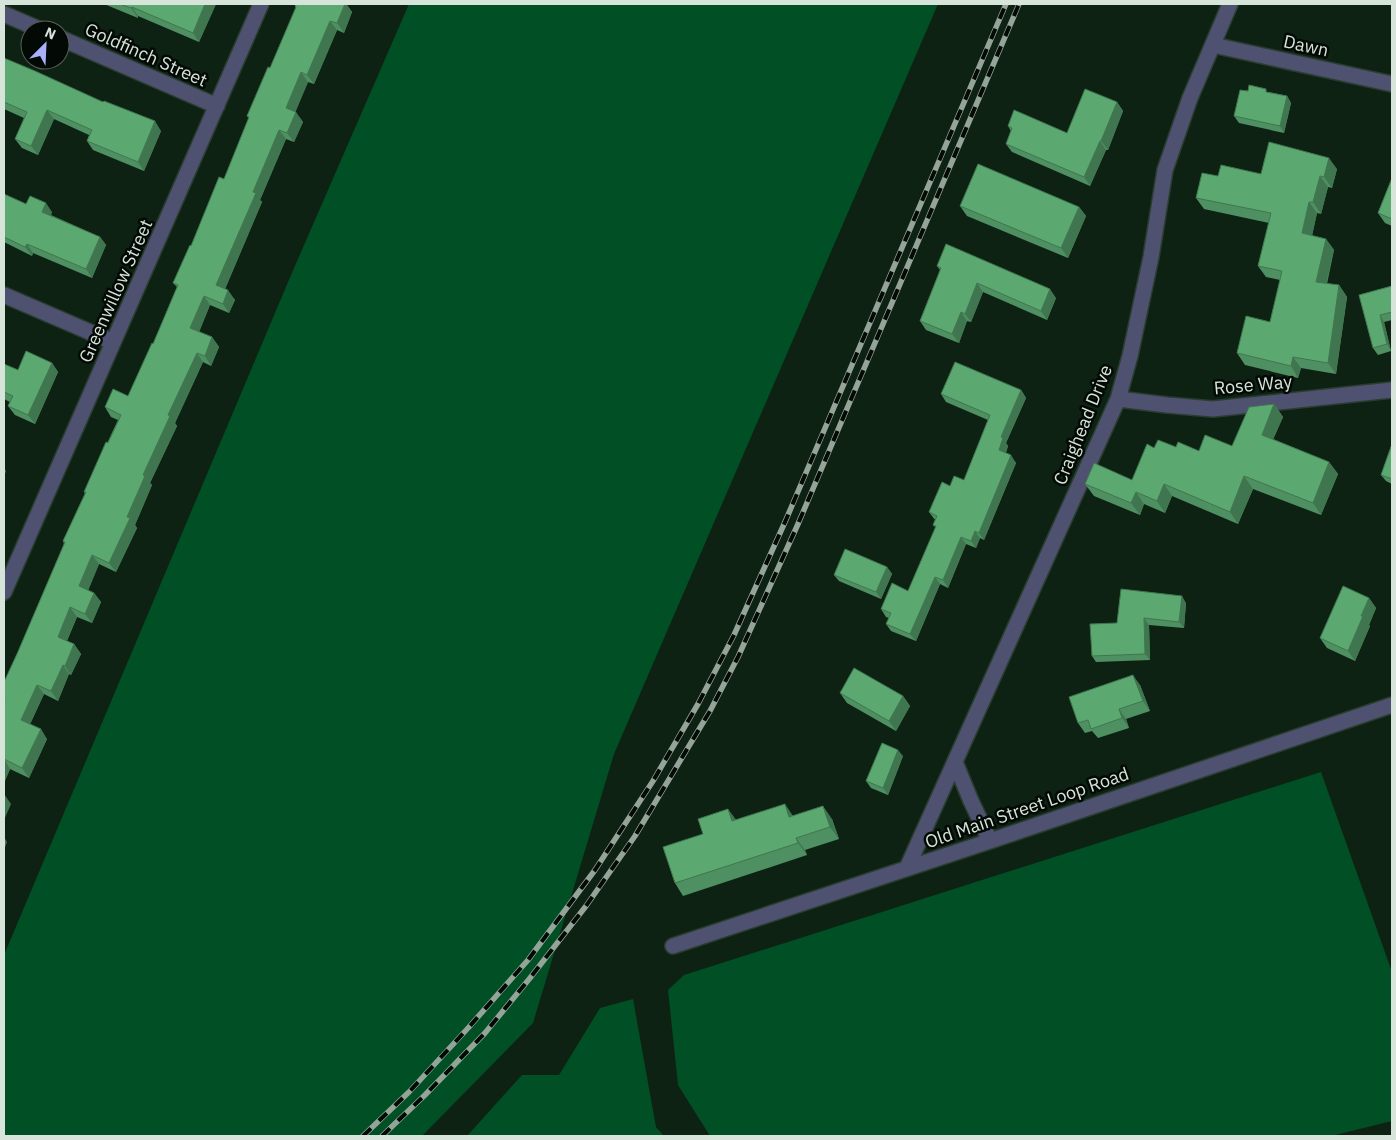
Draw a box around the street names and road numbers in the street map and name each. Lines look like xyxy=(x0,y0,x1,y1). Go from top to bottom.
street label: Goldfinch Street xyxy=(82,17,211,92)
street label: Dawn xyxy=(1281,30,1331,62)
street label: Greenwillow Street xyxy=(74,216,157,366)
street label: Craighead Drive xyxy=(1048,361,1117,488)
street label: Rose Way xyxy=(1213,370,1293,399)
street label: Old Main Street Loop Road xyxy=(922,762,1132,853)

